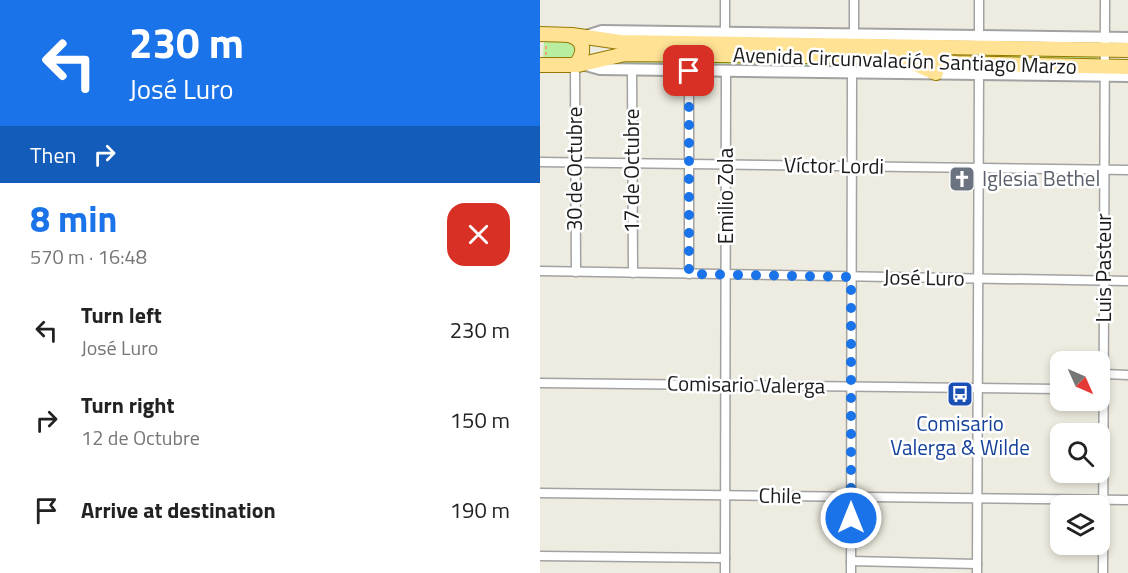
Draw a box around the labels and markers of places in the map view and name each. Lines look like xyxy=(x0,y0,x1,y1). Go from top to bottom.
pin xyxy=(663,45,714,96)
place label: Iglesia Bethel xyxy=(982,162,1100,194)
church icon: Iglesia Bethel xyxy=(947,164,977,194)
bus stop icon: Comisario Valerga & Wilde xyxy=(945,379,975,409)
place label: Comisario Valerga & Wilde xyxy=(890,407,1030,463)

